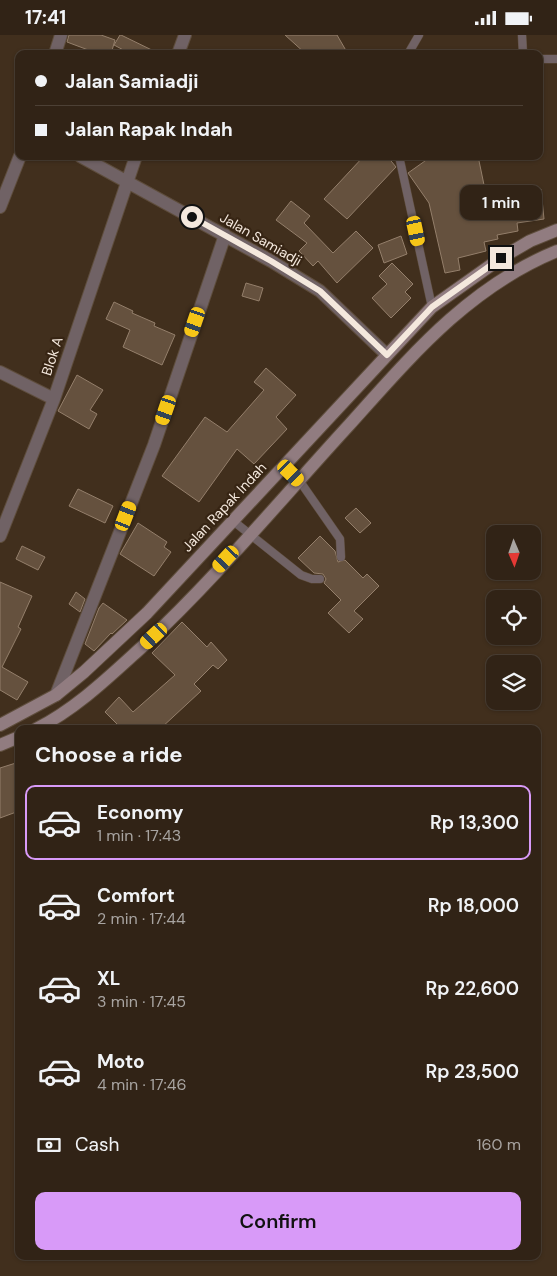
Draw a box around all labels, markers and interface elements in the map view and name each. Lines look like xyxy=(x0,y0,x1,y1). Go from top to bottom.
text: 17:41 xyxy=(25,5,66,30)
text: Jalan Samiadji xyxy=(65,69,199,94)
text: Jalan Rapak Indah xyxy=(65,117,233,142)
callout: 1 min xyxy=(460,185,542,221)
text: 1 min xyxy=(482,192,520,213)
route start xyxy=(181,206,203,228)
street label: Jalan Samiadji xyxy=(217,208,305,270)
car xyxy=(405,215,426,247)
route end xyxy=(490,247,512,269)
car xyxy=(183,305,206,339)
street label: Blok A xyxy=(37,334,67,378)
car xyxy=(154,393,177,427)
car xyxy=(275,457,306,489)
street label: Jalan Rapak Indah xyxy=(178,459,270,555)
car xyxy=(113,499,138,533)
north arrow xyxy=(486,525,541,580)
map controls xyxy=(486,525,541,710)
car xyxy=(210,543,241,575)
button: locate xyxy=(486,590,541,645)
car xyxy=(137,620,170,652)
button: layers xyxy=(486,655,541,710)
text: Choose a ride xyxy=(35,740,183,769)
icon: car xyxy=(37,800,82,845)
text: Economy xyxy=(97,800,184,825)
text: Rp 13,300 xyxy=(430,810,519,835)
text: 1 min · 17:43 xyxy=(97,825,181,846)
icon: car xyxy=(37,883,82,928)
text: Comfort xyxy=(97,883,175,908)
text: Rp 18,000 xyxy=(428,893,519,918)
text: 2 min · 17:44 xyxy=(97,908,186,929)
icon: car xyxy=(37,966,82,1011)
text: XL xyxy=(97,966,120,991)
text: Rp 22,600 xyxy=(426,976,519,1001)
text: 3 min · 17:45 xyxy=(97,991,186,1012)
icon: car xyxy=(37,1049,82,1094)
text: Moto xyxy=(97,1049,145,1074)
text: Rp 23,500 xyxy=(425,1059,519,1084)
text: 4 min · 17:46 xyxy=(97,1074,186,1095)
icon: cash xyxy=(35,1131,63,1159)
text: Cash xyxy=(75,1132,119,1157)
text: 160 m xyxy=(477,1134,521,1155)
button: Confirm xyxy=(35,1192,521,1250)

